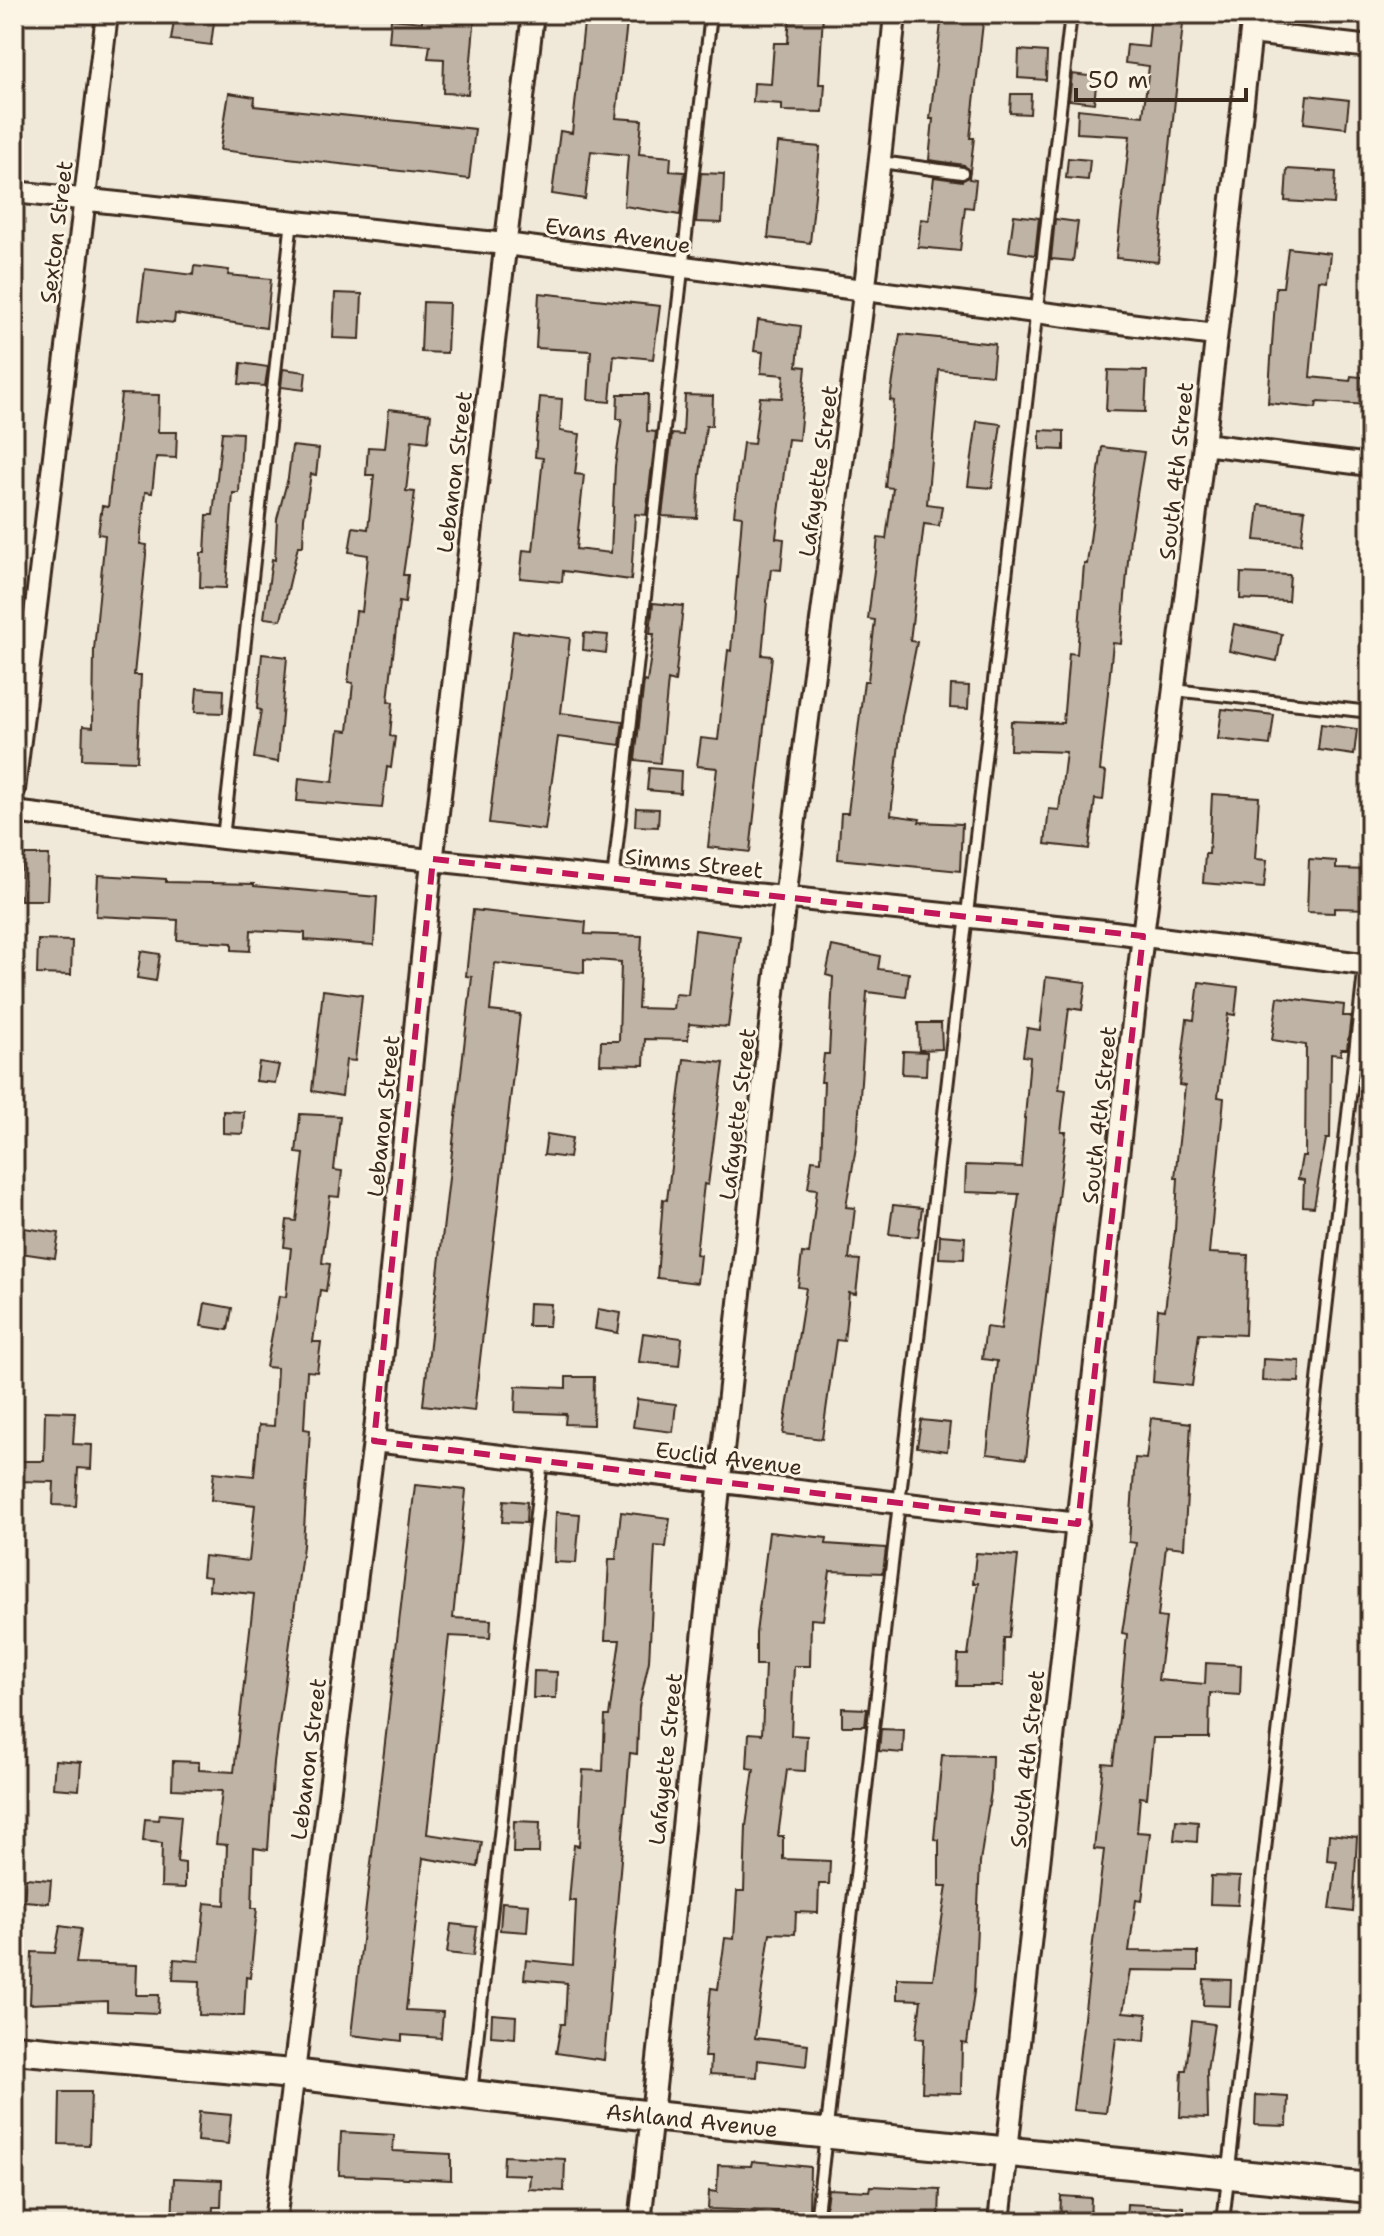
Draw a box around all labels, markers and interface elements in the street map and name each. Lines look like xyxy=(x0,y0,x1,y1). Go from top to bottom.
scale bar xyxy=(1076,52,1246,102)
text: 50 m xyxy=(1088,64,1148,96)
street label: Sexton Street xyxy=(33,159,80,305)
street label: Evans Avenue xyxy=(543,211,693,260)
street label: South 4th Street xyxy=(1153,381,1200,562)
street label: Lafayette Street xyxy=(792,383,845,559)
street label: Lebanon Street xyxy=(430,390,479,555)
street label: Simms Street xyxy=(623,842,765,885)
street label: South 4th Street xyxy=(1076,1025,1123,1206)
street label: Lafayette Street xyxy=(713,1026,762,1202)
street label: Lebanon Street xyxy=(361,1034,406,1198)
street label: Euclid Avenue xyxy=(654,1435,804,1482)
street label: South 4th Street xyxy=(1004,1669,1051,1850)
street label: Lafayette Street xyxy=(642,1672,689,1847)
street label: Lebanon Street xyxy=(284,1677,333,1842)
street label: Ashland Avenue xyxy=(605,2097,779,2144)

